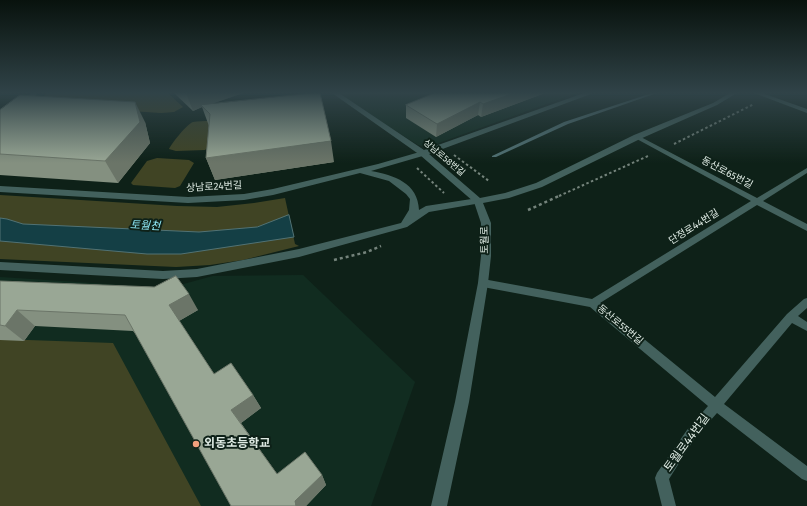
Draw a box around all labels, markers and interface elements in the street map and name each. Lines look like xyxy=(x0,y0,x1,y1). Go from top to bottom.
street label: 상남로58번길 xyxy=(421,138,467,178)
street label: 동산로65번길 xyxy=(699,154,755,192)
street label: 상남로24번길 xyxy=(186,180,242,194)
street label: 단정로44번길 xyxy=(667,207,721,247)
water label: 토월천 xyxy=(129,219,161,233)
street label: 토월로 xyxy=(479,226,491,254)
street label: 동산로55번길 xyxy=(595,302,645,348)
street label: 토월로44번길 xyxy=(661,411,713,475)
place label: 외동초등학교 xyxy=(204,437,270,451)
marker: 외동초등학교 xyxy=(191,439,201,449)

